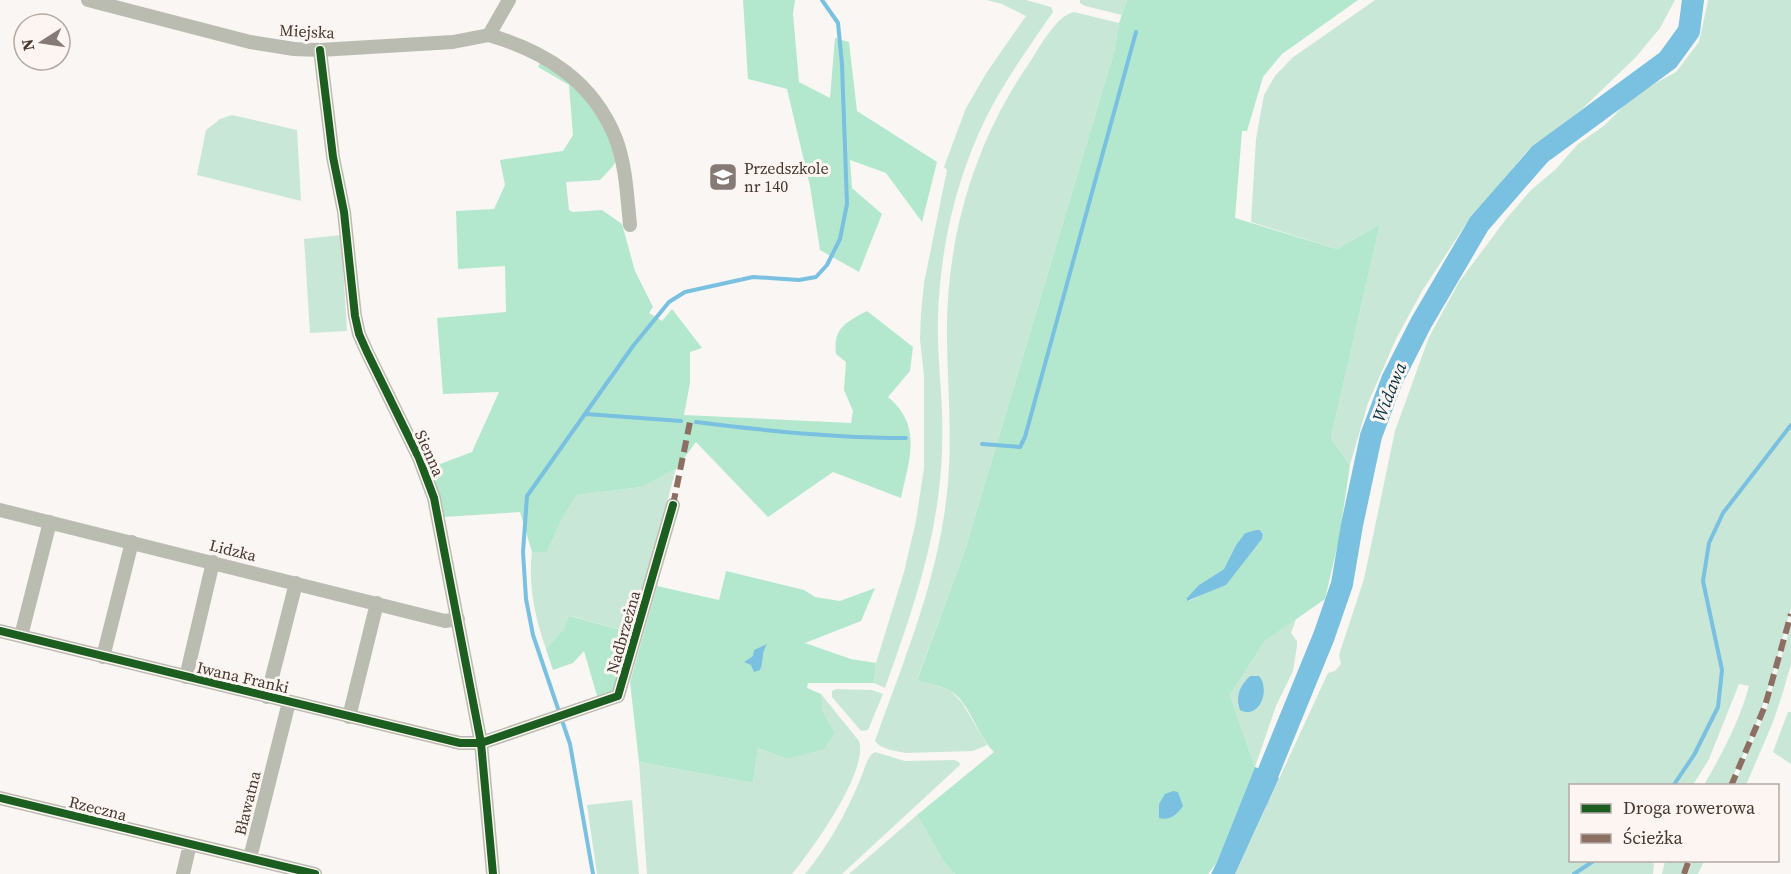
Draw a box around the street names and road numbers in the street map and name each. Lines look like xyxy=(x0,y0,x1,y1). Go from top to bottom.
street label: Miejska xyxy=(279,19,336,43)
street label: Sienna xyxy=(410,426,450,480)
street label: Lidzka xyxy=(207,534,260,567)
street label: Nadbrzeżna xyxy=(601,587,646,676)
street label: Iwana Franki xyxy=(195,656,291,698)
street label: Bławatna xyxy=(228,768,266,837)
street label: Rzeczna xyxy=(67,790,130,826)

